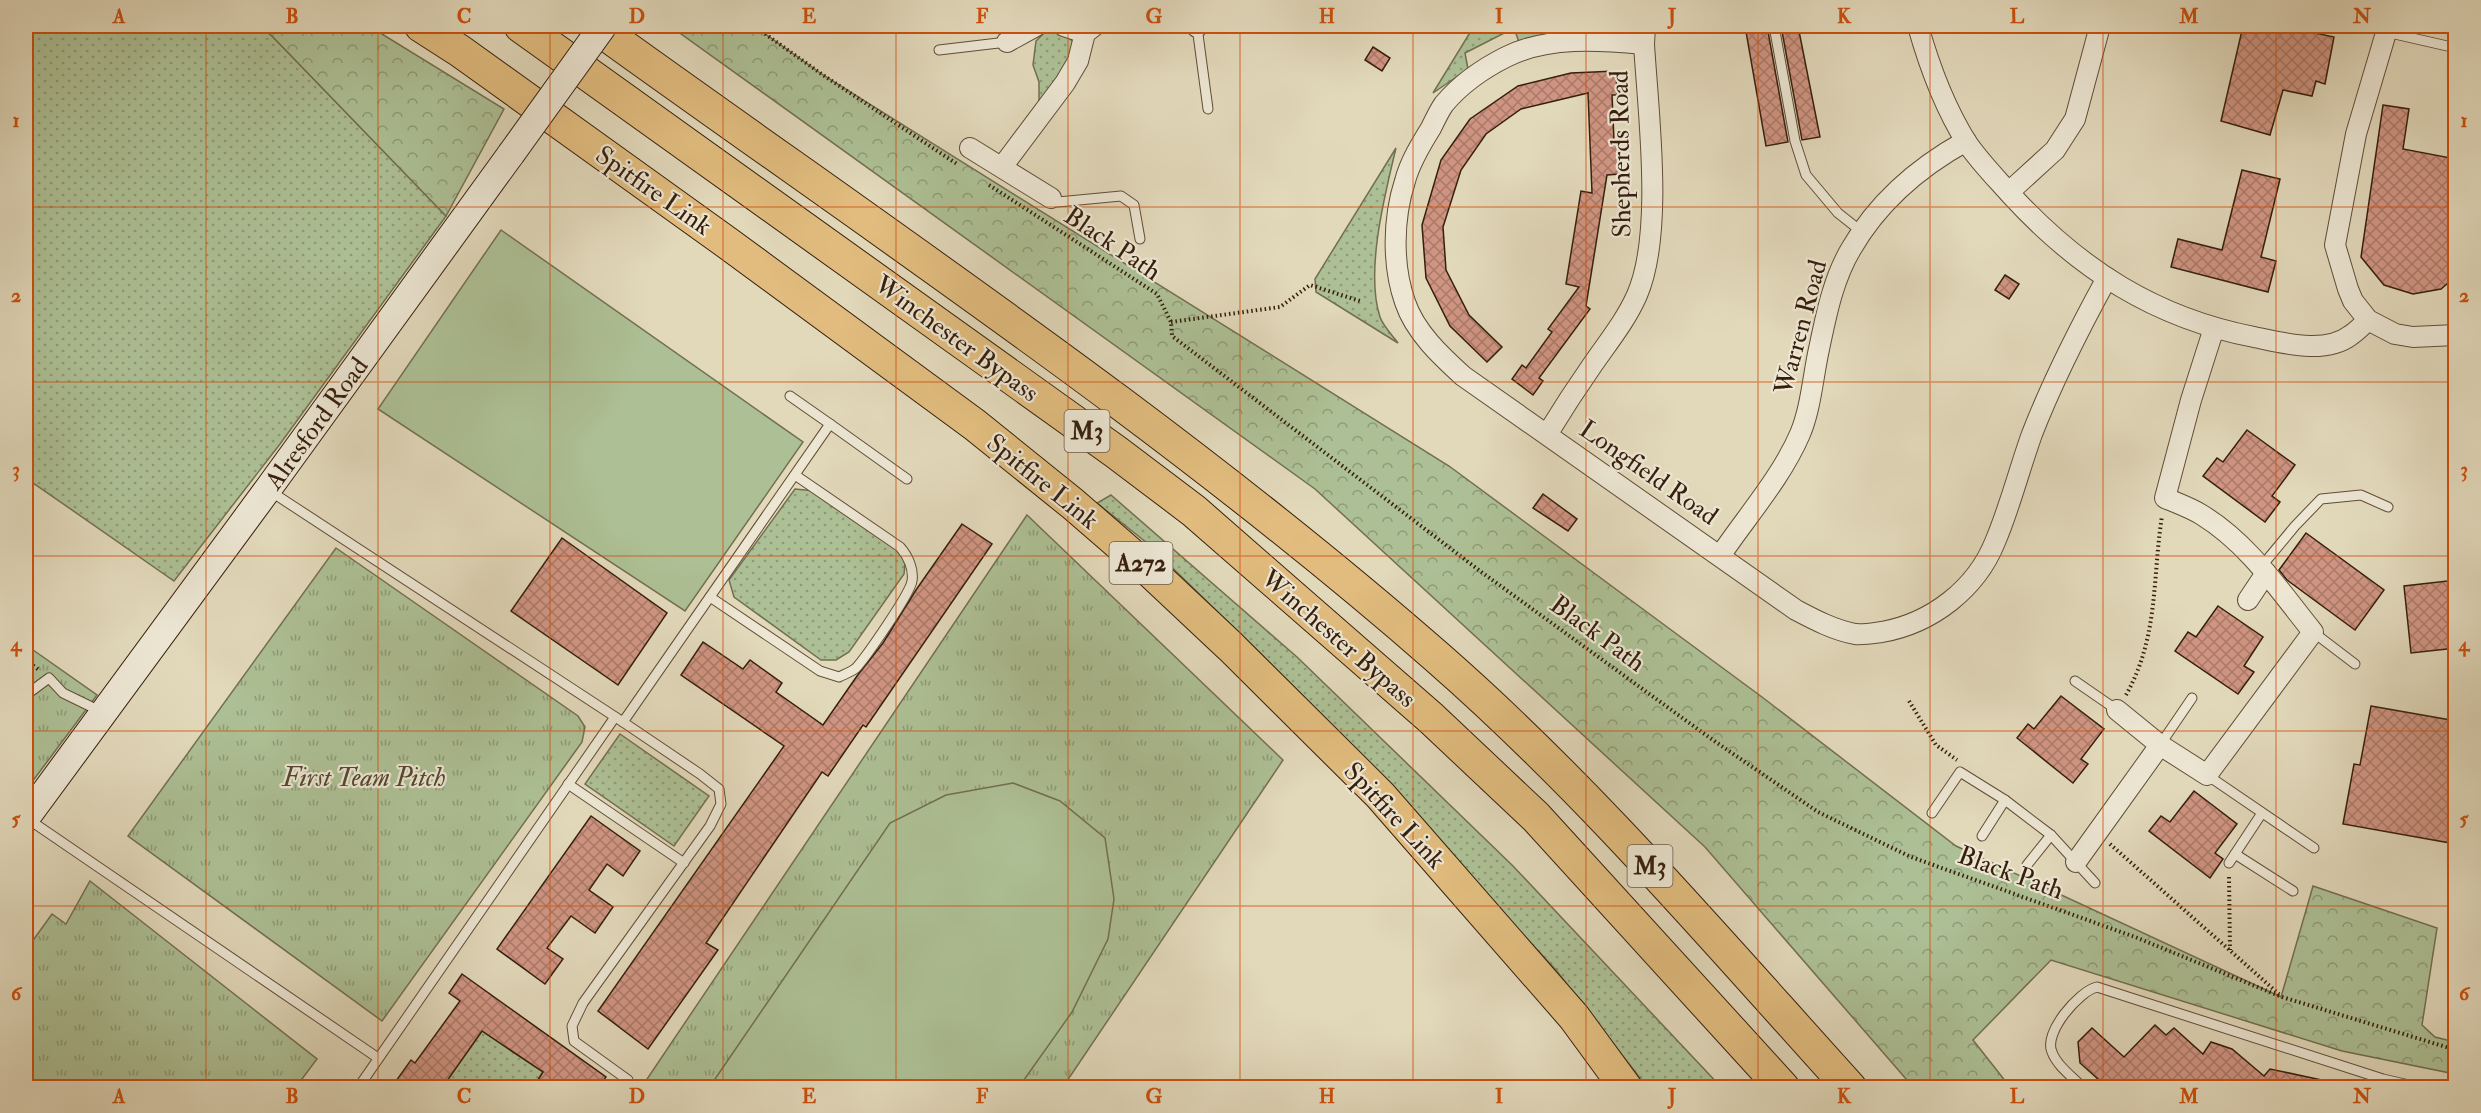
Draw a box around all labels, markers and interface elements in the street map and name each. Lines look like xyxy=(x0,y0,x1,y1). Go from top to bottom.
text: A xyxy=(112,4,126,29)
text: B xyxy=(285,4,299,29)
text: C xyxy=(457,4,471,29)
text: D xyxy=(629,4,645,29)
text: E xyxy=(802,4,817,29)
text: F xyxy=(976,4,989,29)
text: G xyxy=(1146,4,1163,29)
text: H xyxy=(1319,4,1335,29)
text: I xyxy=(1495,4,1503,29)
text: J xyxy=(1667,4,1676,29)
text: K xyxy=(1837,4,1852,29)
text: L xyxy=(2010,4,2025,29)
text: M xyxy=(2178,4,2199,29)
text: N xyxy=(2352,4,2372,29)
street label: Shepherds Road xyxy=(1604,70,1639,238)
text: 1 xyxy=(12,108,20,133)
text: 1 xyxy=(2460,108,2468,133)
street label: Spitfire Link xyxy=(589,139,718,244)
street label: Black Path xyxy=(1058,200,1167,288)
street label: Warren Road xyxy=(1767,256,1834,399)
street label: Winchester Bypass xyxy=(867,268,1045,410)
text: 2 xyxy=(11,283,21,308)
text: 2 xyxy=(2459,283,2469,308)
street label: Alresford Road xyxy=(258,351,376,497)
road number: M3 xyxy=(1064,410,1110,452)
street label: Longfield Road xyxy=(1573,413,1724,533)
street label: Spitfire Link xyxy=(979,427,1105,538)
text: 3 xyxy=(12,457,20,482)
text: 3 xyxy=(2460,457,2468,482)
road number: A272 xyxy=(1110,542,1172,584)
street label: Winchester Bypass xyxy=(1253,562,1423,716)
street label: Black Path xyxy=(1543,589,1652,679)
text: 4 xyxy=(10,632,23,657)
text: 4 xyxy=(2458,632,2471,657)
street label: Spitfire Link xyxy=(1336,756,1452,877)
park label: First Team Pitch xyxy=(280,762,446,794)
text: 5 xyxy=(12,806,22,831)
text: 5 xyxy=(2460,806,2470,831)
street label: Black Path xyxy=(1953,839,2068,907)
road number: M3 xyxy=(1628,845,1672,887)
text: 6 xyxy=(11,981,23,1006)
text: 6 xyxy=(2459,981,2471,1006)
text: A xyxy=(112,1084,126,1109)
text: B xyxy=(285,1084,299,1109)
text: C xyxy=(457,1084,471,1109)
text: D xyxy=(629,1084,645,1109)
text: E xyxy=(802,1084,817,1109)
text: F xyxy=(976,1084,989,1109)
text: G xyxy=(1146,1084,1163,1109)
text: H xyxy=(1319,1084,1335,1109)
text: I xyxy=(1495,1084,1503,1109)
text: J xyxy=(1667,1084,1676,1109)
text: K xyxy=(1837,1084,1852,1109)
text: L xyxy=(2010,1084,2025,1109)
text: M xyxy=(2178,1084,2199,1109)
text: N xyxy=(2352,1084,2372,1109)

